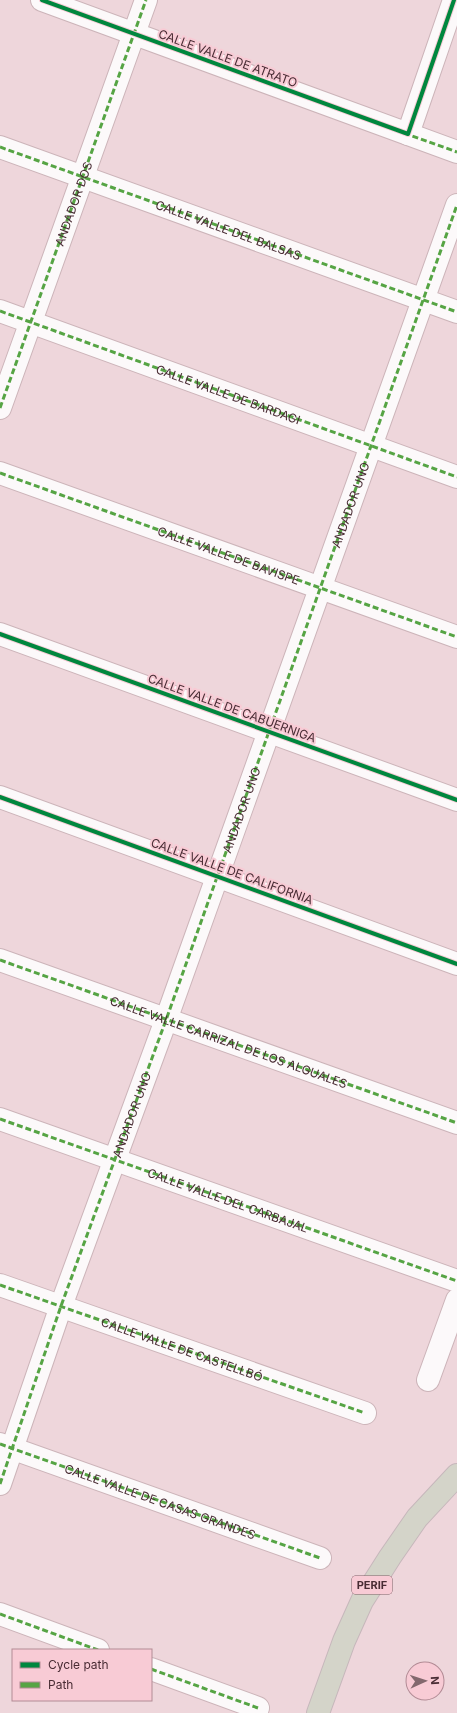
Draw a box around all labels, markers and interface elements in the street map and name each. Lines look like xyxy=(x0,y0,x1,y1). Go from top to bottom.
street label: CALLE VALLE DE ATRATO xyxy=(157,26,299,90)
street label: ANDADOR DOS xyxy=(51,159,95,248)
street label: CALLE VALLE DEL BALSAS xyxy=(154,196,304,263)
street label: CALLE VALLE DE BARDAGI xyxy=(154,361,303,427)
street label: ANDADOR UNO xyxy=(328,460,372,550)
street label: CALLE VALLE DE BAVISPE xyxy=(156,523,302,587)
street label: CALLE VALLE DE CABUERNIGA xyxy=(146,671,318,745)
street label: ANDADOR UNO xyxy=(219,765,263,855)
street label: CALLE VALLE DE CALIFORNIA xyxy=(149,835,315,907)
street label: CALLE VALLE CARRIZAL DE LOS ALGUALES xyxy=(108,992,350,1091)
street label: ANDADOR UNO xyxy=(109,1070,154,1159)
street label: CALLE VALLE DEL CARBAJAL xyxy=(146,1164,311,1235)
street label: CALLE VALLE DE CASTELLBÓ xyxy=(99,1314,265,1384)
street label: CALLE VALLE DE CASAS GRANDES xyxy=(63,1460,258,1542)
road number: PERIF xyxy=(352,1576,392,1594)
legend xyxy=(12,1649,152,1701)
text: Cycle path xyxy=(48,1657,109,1672)
north arrow xyxy=(405,1661,445,1701)
text: N xyxy=(428,1676,442,1685)
text: Path xyxy=(48,1677,73,1692)

